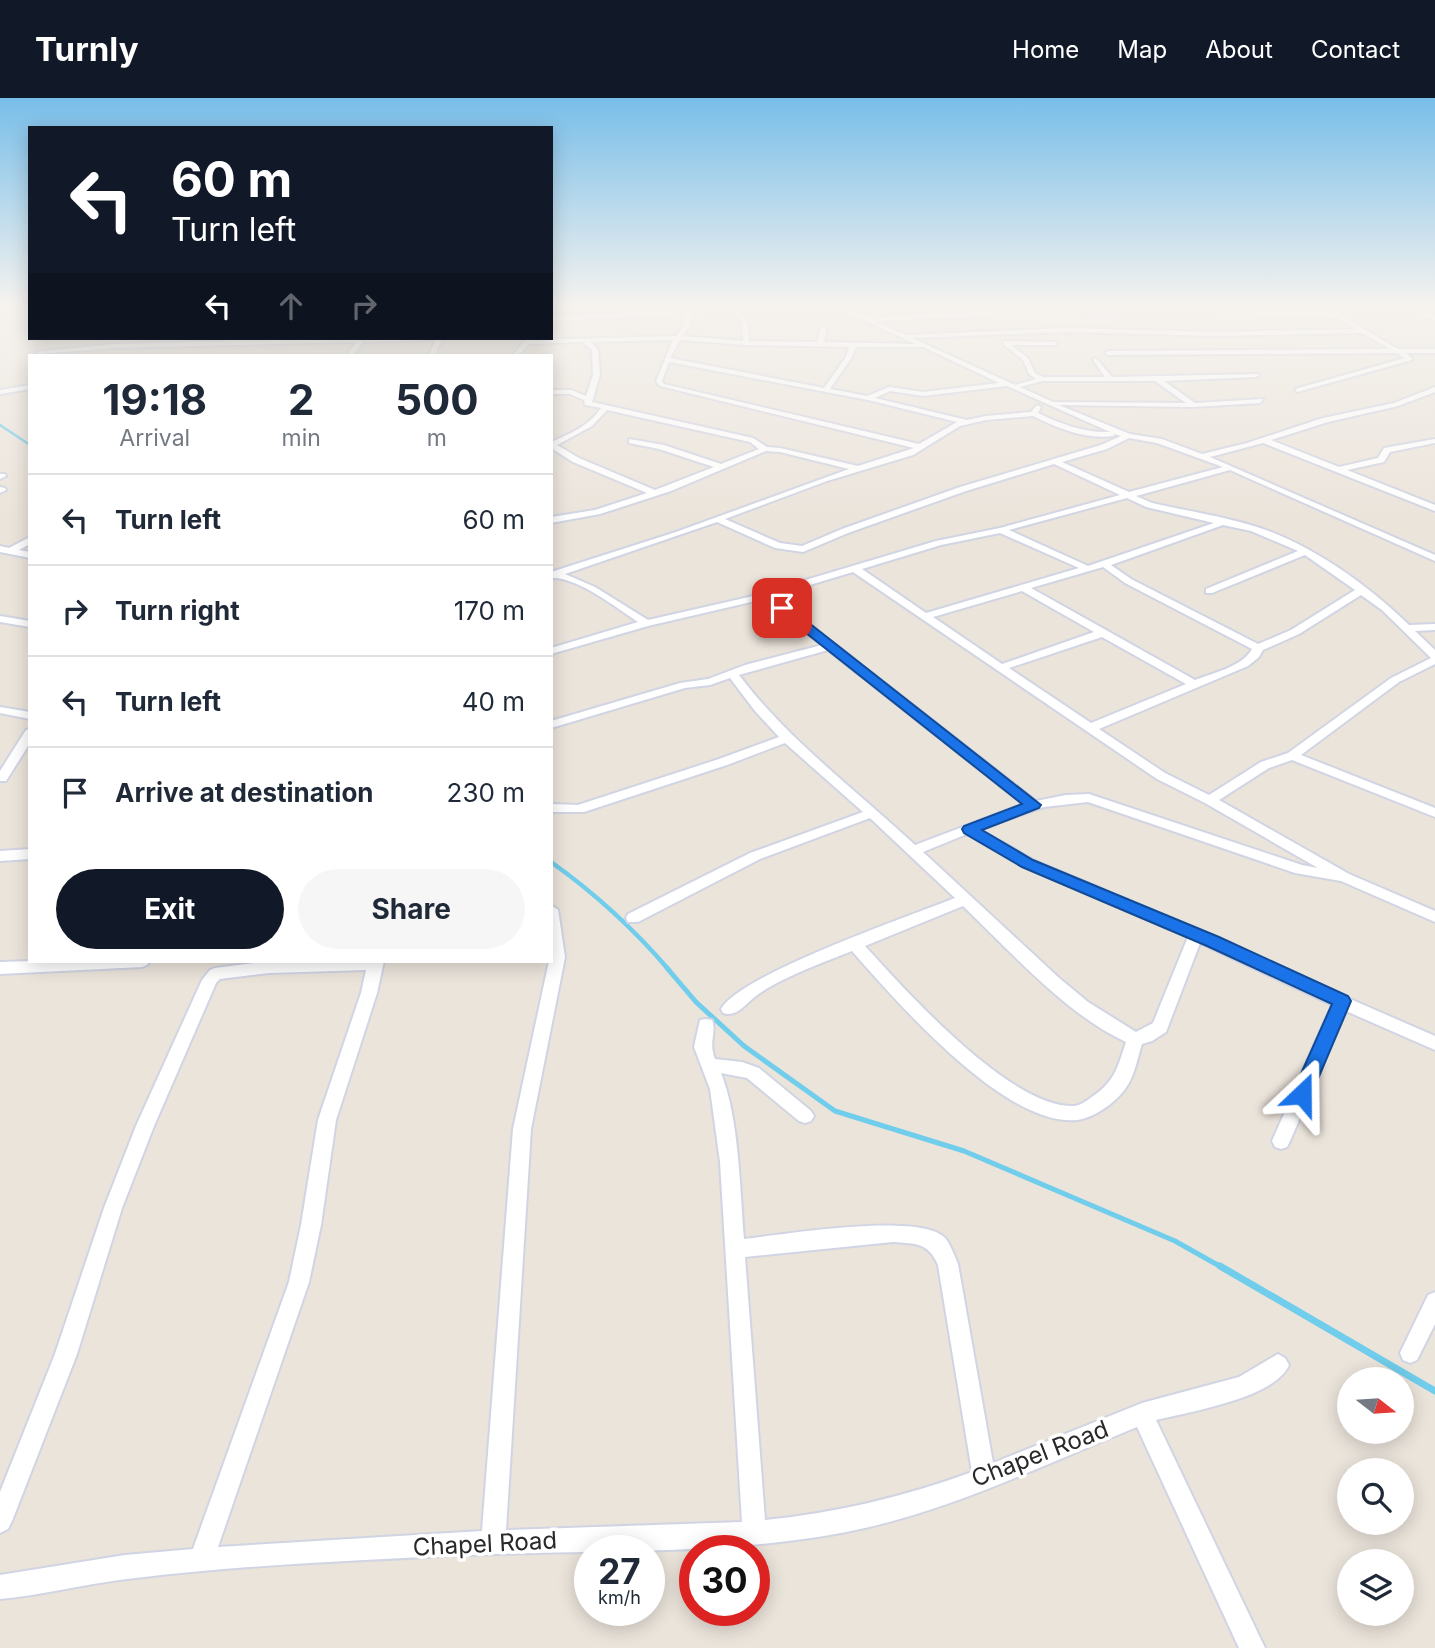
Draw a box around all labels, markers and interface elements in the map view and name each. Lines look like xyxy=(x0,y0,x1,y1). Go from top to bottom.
text: Turnly xyxy=(35,29,139,69)
text: Home xyxy=(1012,35,1079,64)
text: Map xyxy=(1117,35,1167,64)
text: About xyxy=(1205,35,1273,64)
text: Contact xyxy=(1311,35,1400,64)
text: 60 m xyxy=(171,150,292,209)
icon: left xyxy=(56,154,147,245)
text: Turn left xyxy=(171,210,296,249)
icon: left xyxy=(199,287,237,325)
icon: ahead xyxy=(272,287,310,325)
icon: right xyxy=(345,287,383,325)
text: 19:18 xyxy=(102,374,207,425)
text: 2 xyxy=(288,374,314,425)
text: 500 xyxy=(395,374,479,425)
text: Arrival xyxy=(119,424,190,452)
text: min xyxy=(282,424,321,452)
text: m xyxy=(427,424,447,452)
icon: left xyxy=(56,501,94,539)
text: Turn left xyxy=(115,504,221,535)
text: 60 m xyxy=(462,504,525,535)
pin xyxy=(752,578,812,638)
icon: arrive xyxy=(763,589,801,627)
icon: right xyxy=(56,592,94,630)
text: Turn right xyxy=(115,595,240,626)
text: 170 m xyxy=(454,595,525,626)
icon: left xyxy=(56,683,94,721)
text: Turn left xyxy=(115,686,221,717)
text: 40 m xyxy=(462,686,525,717)
icon: arrive xyxy=(56,774,94,812)
text: Arrive at destination xyxy=(115,777,374,808)
text: 230 m xyxy=(447,777,525,808)
button: Exit xyxy=(56,869,284,949)
button: Share xyxy=(298,869,525,949)
position arrow xyxy=(1265,1057,1339,1131)
north arrow xyxy=(1337,1367,1414,1444)
map controls xyxy=(1337,1367,1414,1626)
street label: Chapel Road xyxy=(967,1414,1112,1493)
button: search xyxy=(1337,1458,1414,1535)
street label: Chapel Road xyxy=(412,1525,558,1562)
speed limit sign: 30 xyxy=(679,1535,770,1626)
button: layers xyxy=(1337,1549,1414,1626)
text: 27 xyxy=(598,1550,641,1592)
text: km/h xyxy=(598,1587,641,1608)

